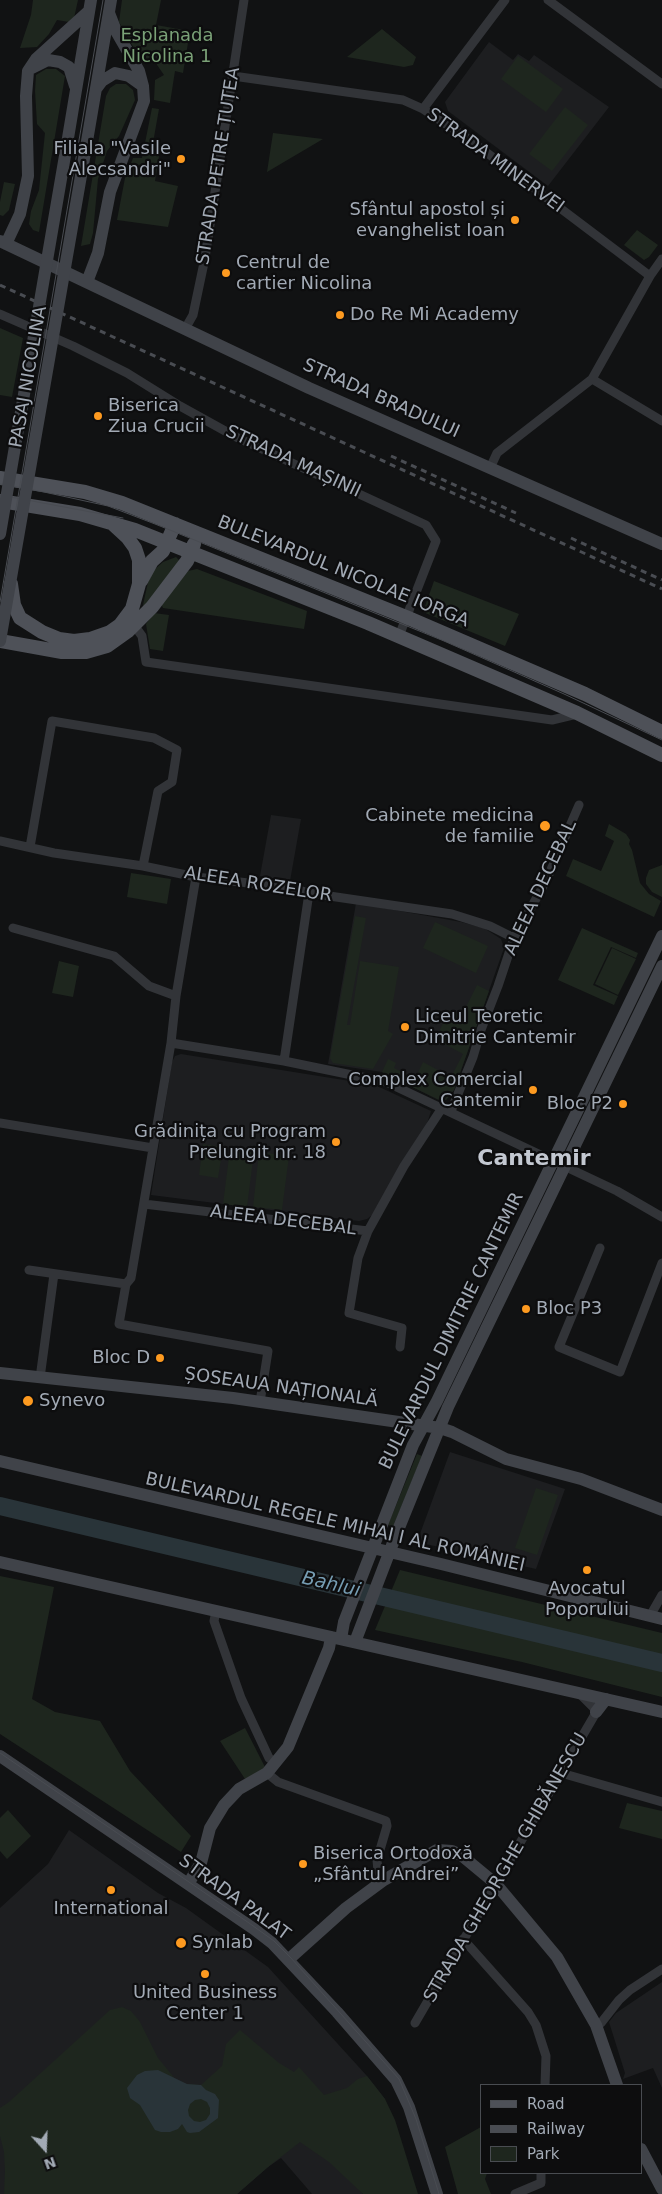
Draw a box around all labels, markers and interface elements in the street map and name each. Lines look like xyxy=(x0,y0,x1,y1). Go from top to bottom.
park label: Esplanada Nicolina 1 xyxy=(120,25,214,68)
street label: STRADA PETRE ȚUȚEA xyxy=(193,66,245,266)
street label: STRADA MINERVEI xyxy=(422,104,568,218)
place label: Filiala "Vasile Alecsandri" xyxy=(53,138,171,180)
marker: Filiala "Vasile Alecsandri" xyxy=(175,153,187,165)
place label: Sfântul apostol și evanghelist Ioan xyxy=(350,199,505,242)
marker: Sfântul apostol și evanghelist Ioan xyxy=(509,214,521,226)
place label: Centrul de cartier Nicolina xyxy=(236,252,372,294)
marker: Centrul de cartier Nicolina xyxy=(220,267,232,279)
street label: PASAJ NICOLINA xyxy=(6,304,52,450)
place label: Do Re Mi Academy xyxy=(350,304,519,326)
marker: Do Re Mi Academy xyxy=(334,309,346,321)
street label: STRADA BRADULUI xyxy=(299,355,463,443)
place label: Biserica Ziua Crucii xyxy=(108,395,205,438)
marker: Biserica Ziua Crucii xyxy=(92,410,104,422)
street label: STRADA MAȘINII xyxy=(222,421,364,503)
street label: BULEVARDUL NICOLAE IORGA xyxy=(214,512,472,632)
place label: Cabinete medicina de familie xyxy=(365,805,534,848)
street label: ALEEA DECEBAL xyxy=(500,817,582,959)
marker: Cabinete medicina de familie xyxy=(538,819,552,833)
street label: ALEEA ROZELOR xyxy=(182,863,334,907)
place label: Liceul Teoretic Dimitrie Cantemir xyxy=(415,1006,576,1048)
marker: Liceul Teoretic Dimitrie Cantemir xyxy=(399,1021,411,1033)
place label: Complex Comercial Cantemir xyxy=(348,1069,523,1112)
marker: Complex Comercial Cantemir xyxy=(527,1084,539,1096)
place label: Bloc P2 xyxy=(547,1093,613,1115)
marker: Bloc P2 xyxy=(617,1098,629,1110)
place label: Grădinița cu Program Prelungit nr. 18 xyxy=(134,1121,326,1164)
marker: Grădinița cu Program Prelungit nr. 18 xyxy=(330,1136,342,1148)
district label: Cantemir xyxy=(477,1146,591,1172)
street label: BULEVARDUL DIMITRIE CANTEMIR xyxy=(375,1189,529,1473)
street label: ALEEA DECEBAL xyxy=(209,1201,357,1241)
place label: Bloc P3 xyxy=(536,1298,602,1320)
marker: Bloc P3 xyxy=(520,1303,532,1315)
place label: Bloc D xyxy=(92,1347,150,1369)
marker: Bloc D xyxy=(154,1352,166,1364)
street label: ȘOSEAUA NAȚIONALĂ xyxy=(183,1364,379,1412)
place label: Synevo xyxy=(39,1390,105,1412)
marker: Synevo xyxy=(21,1394,35,1408)
street label: BULEVARDUL REGELE MIHAI I AL ROMÂNIEI xyxy=(143,1469,527,1577)
marker: Avocatul Poporului xyxy=(581,1564,593,1576)
water label: Bahlui xyxy=(300,1567,362,1603)
place label: Avocatul Poporului xyxy=(545,1578,629,1620)
street label: STRADA GHEORGHE GHIBĂNESCU xyxy=(420,1729,592,2007)
place label: Biserica Ortodoxă „Sfântul Andrei” xyxy=(313,1843,473,1886)
street label: STRADA PALAT xyxy=(174,1850,294,1946)
marker: Biserica Ortodoxă „Sfântul Andrei” xyxy=(297,1858,309,1870)
marker: International xyxy=(105,1884,117,1896)
place label: International xyxy=(54,1898,168,1920)
place label: Synlab xyxy=(192,1932,253,1954)
marker: Synlab xyxy=(174,1936,188,1950)
marker: United Business Center 1 xyxy=(199,1968,211,1980)
place label: United Business Center 1 xyxy=(133,1982,277,2025)
legend xyxy=(480,2084,642,2174)
text: Road xyxy=(527,2095,565,2113)
text: Railway xyxy=(527,2120,585,2138)
north arrow xyxy=(20,2124,70,2174)
text: Park xyxy=(527,2145,559,2163)
text: N xyxy=(42,2154,58,2173)

